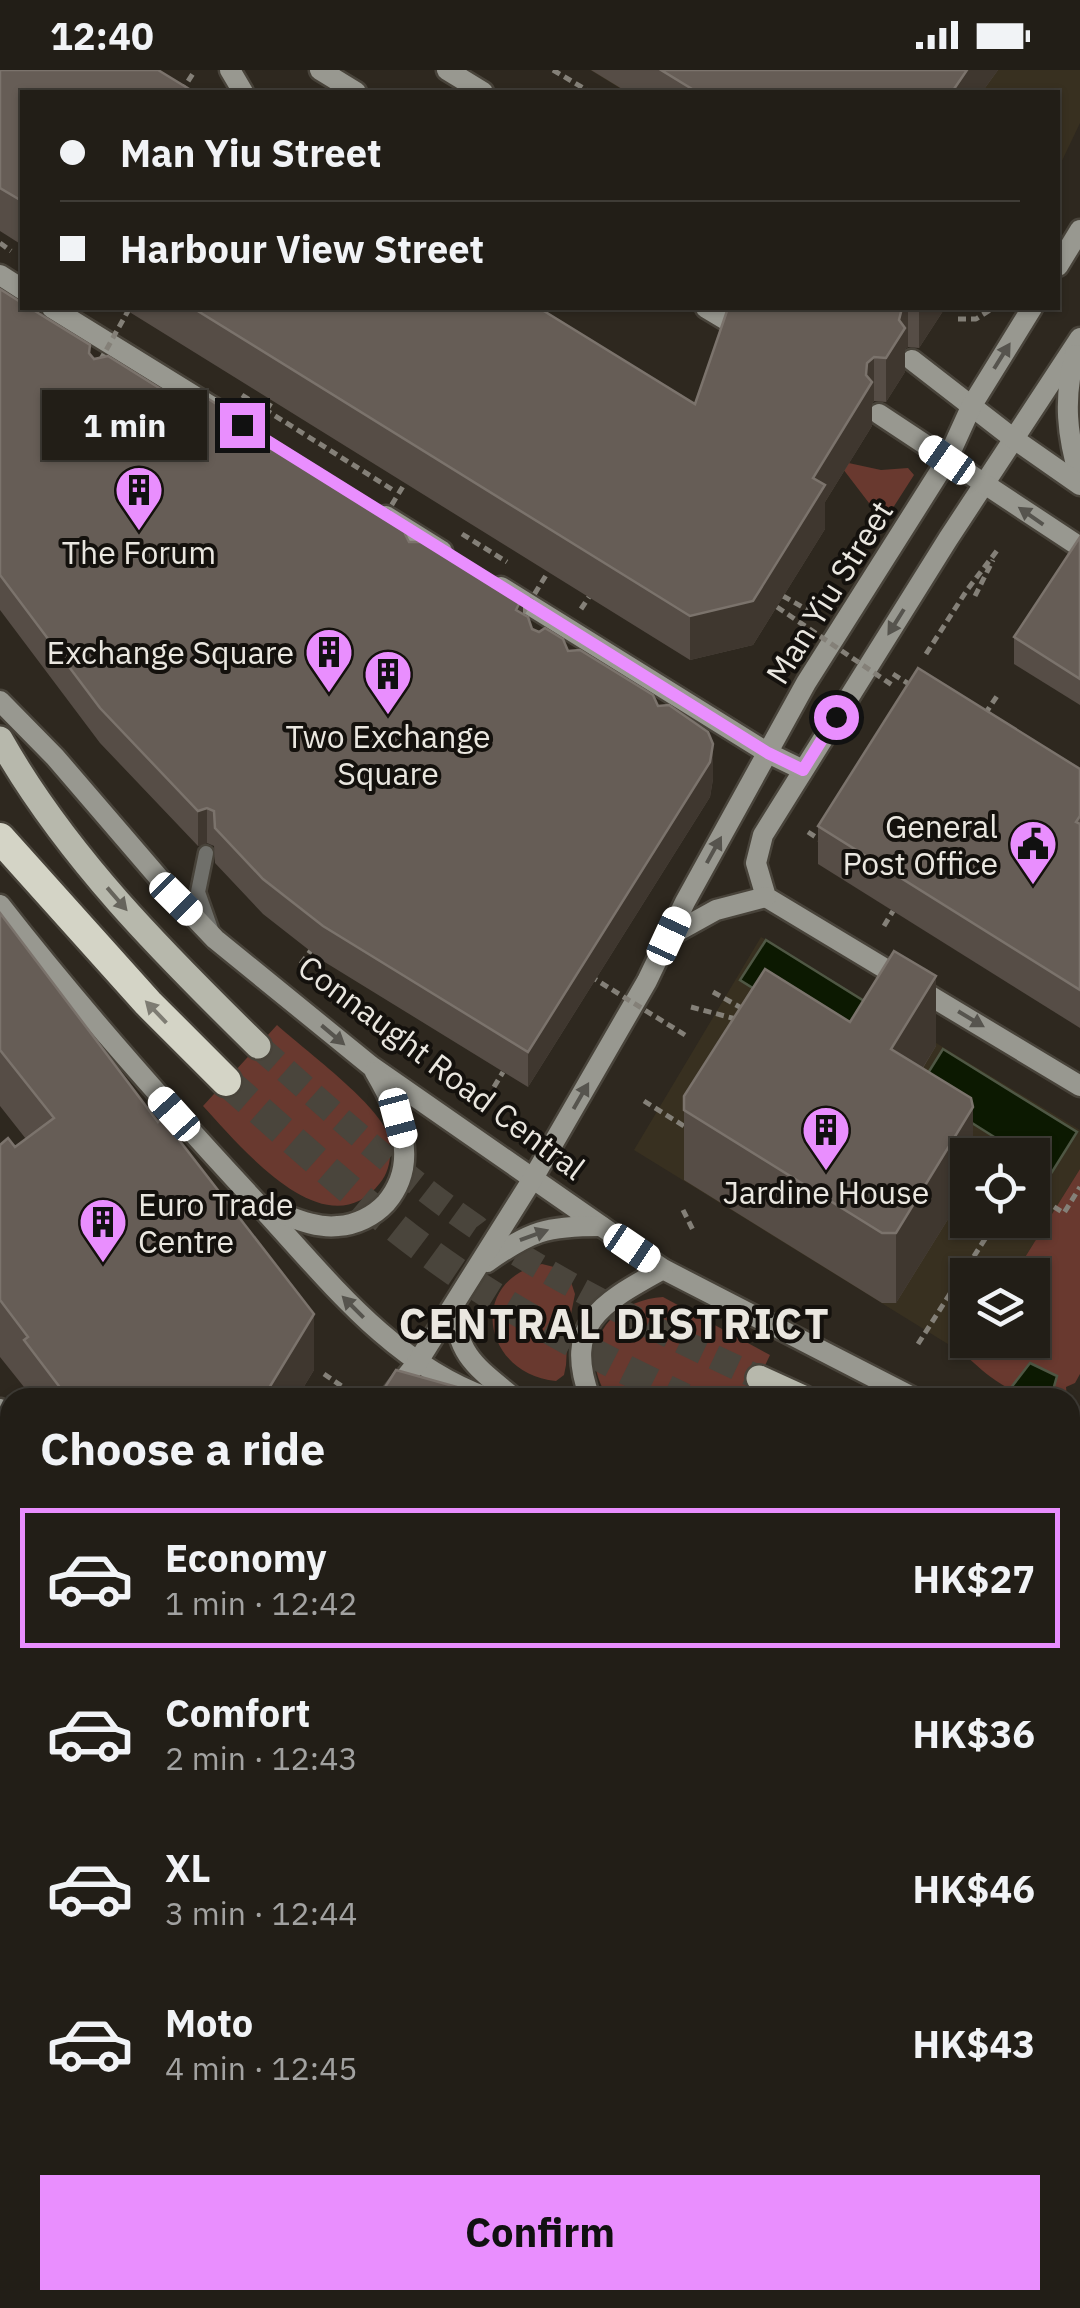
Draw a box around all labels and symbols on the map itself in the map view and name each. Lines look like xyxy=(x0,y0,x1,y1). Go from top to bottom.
one-way arrow xyxy=(993,342,1010,370)
callout: 1 min xyxy=(42,390,207,460)
route end xyxy=(220,403,265,448)
car xyxy=(914,431,980,489)
building icon: The Forum xyxy=(113,464,165,532)
street label: Man Yiu Street xyxy=(756,492,902,692)
one-way arrow xyxy=(1018,507,1045,526)
place label: The Forum xyxy=(62,531,216,573)
one-way arrow xyxy=(888,608,905,636)
building icon: Exchange Square xyxy=(303,626,355,694)
place label: Exchange Square xyxy=(47,631,294,673)
building icon: Two Exchange Square xyxy=(362,648,414,716)
route start xyxy=(814,695,859,740)
place label: Two Exchange Square xyxy=(285,715,491,794)
place label: General Post Office xyxy=(843,805,998,884)
public building icon: General Post Office xyxy=(1007,818,1059,886)
one-way arrow xyxy=(705,836,723,864)
car xyxy=(144,867,208,931)
one-way arrow xyxy=(105,887,127,912)
car xyxy=(643,902,695,970)
street label: Connaught Road Central xyxy=(290,945,594,1189)
one-way arrow xyxy=(145,1001,168,1025)
one-way arrow xyxy=(957,1010,985,1027)
one-way arrow xyxy=(321,1023,346,1045)
car xyxy=(143,1082,205,1146)
one-way arrow xyxy=(572,1082,589,1110)
car xyxy=(376,1085,420,1151)
building icon: Jardine House xyxy=(800,1104,852,1172)
place label: Jardine House xyxy=(723,1171,929,1213)
place label: Euro Trade Centre xyxy=(138,1183,294,1262)
building icon: Euro Trade Centre xyxy=(77,1196,129,1264)
car xyxy=(599,1219,665,1277)
one-way arrow xyxy=(519,1227,549,1242)
one-way arrow xyxy=(342,1295,366,1319)
district label: CENTRAL DISTRICT xyxy=(399,1296,831,1351)

